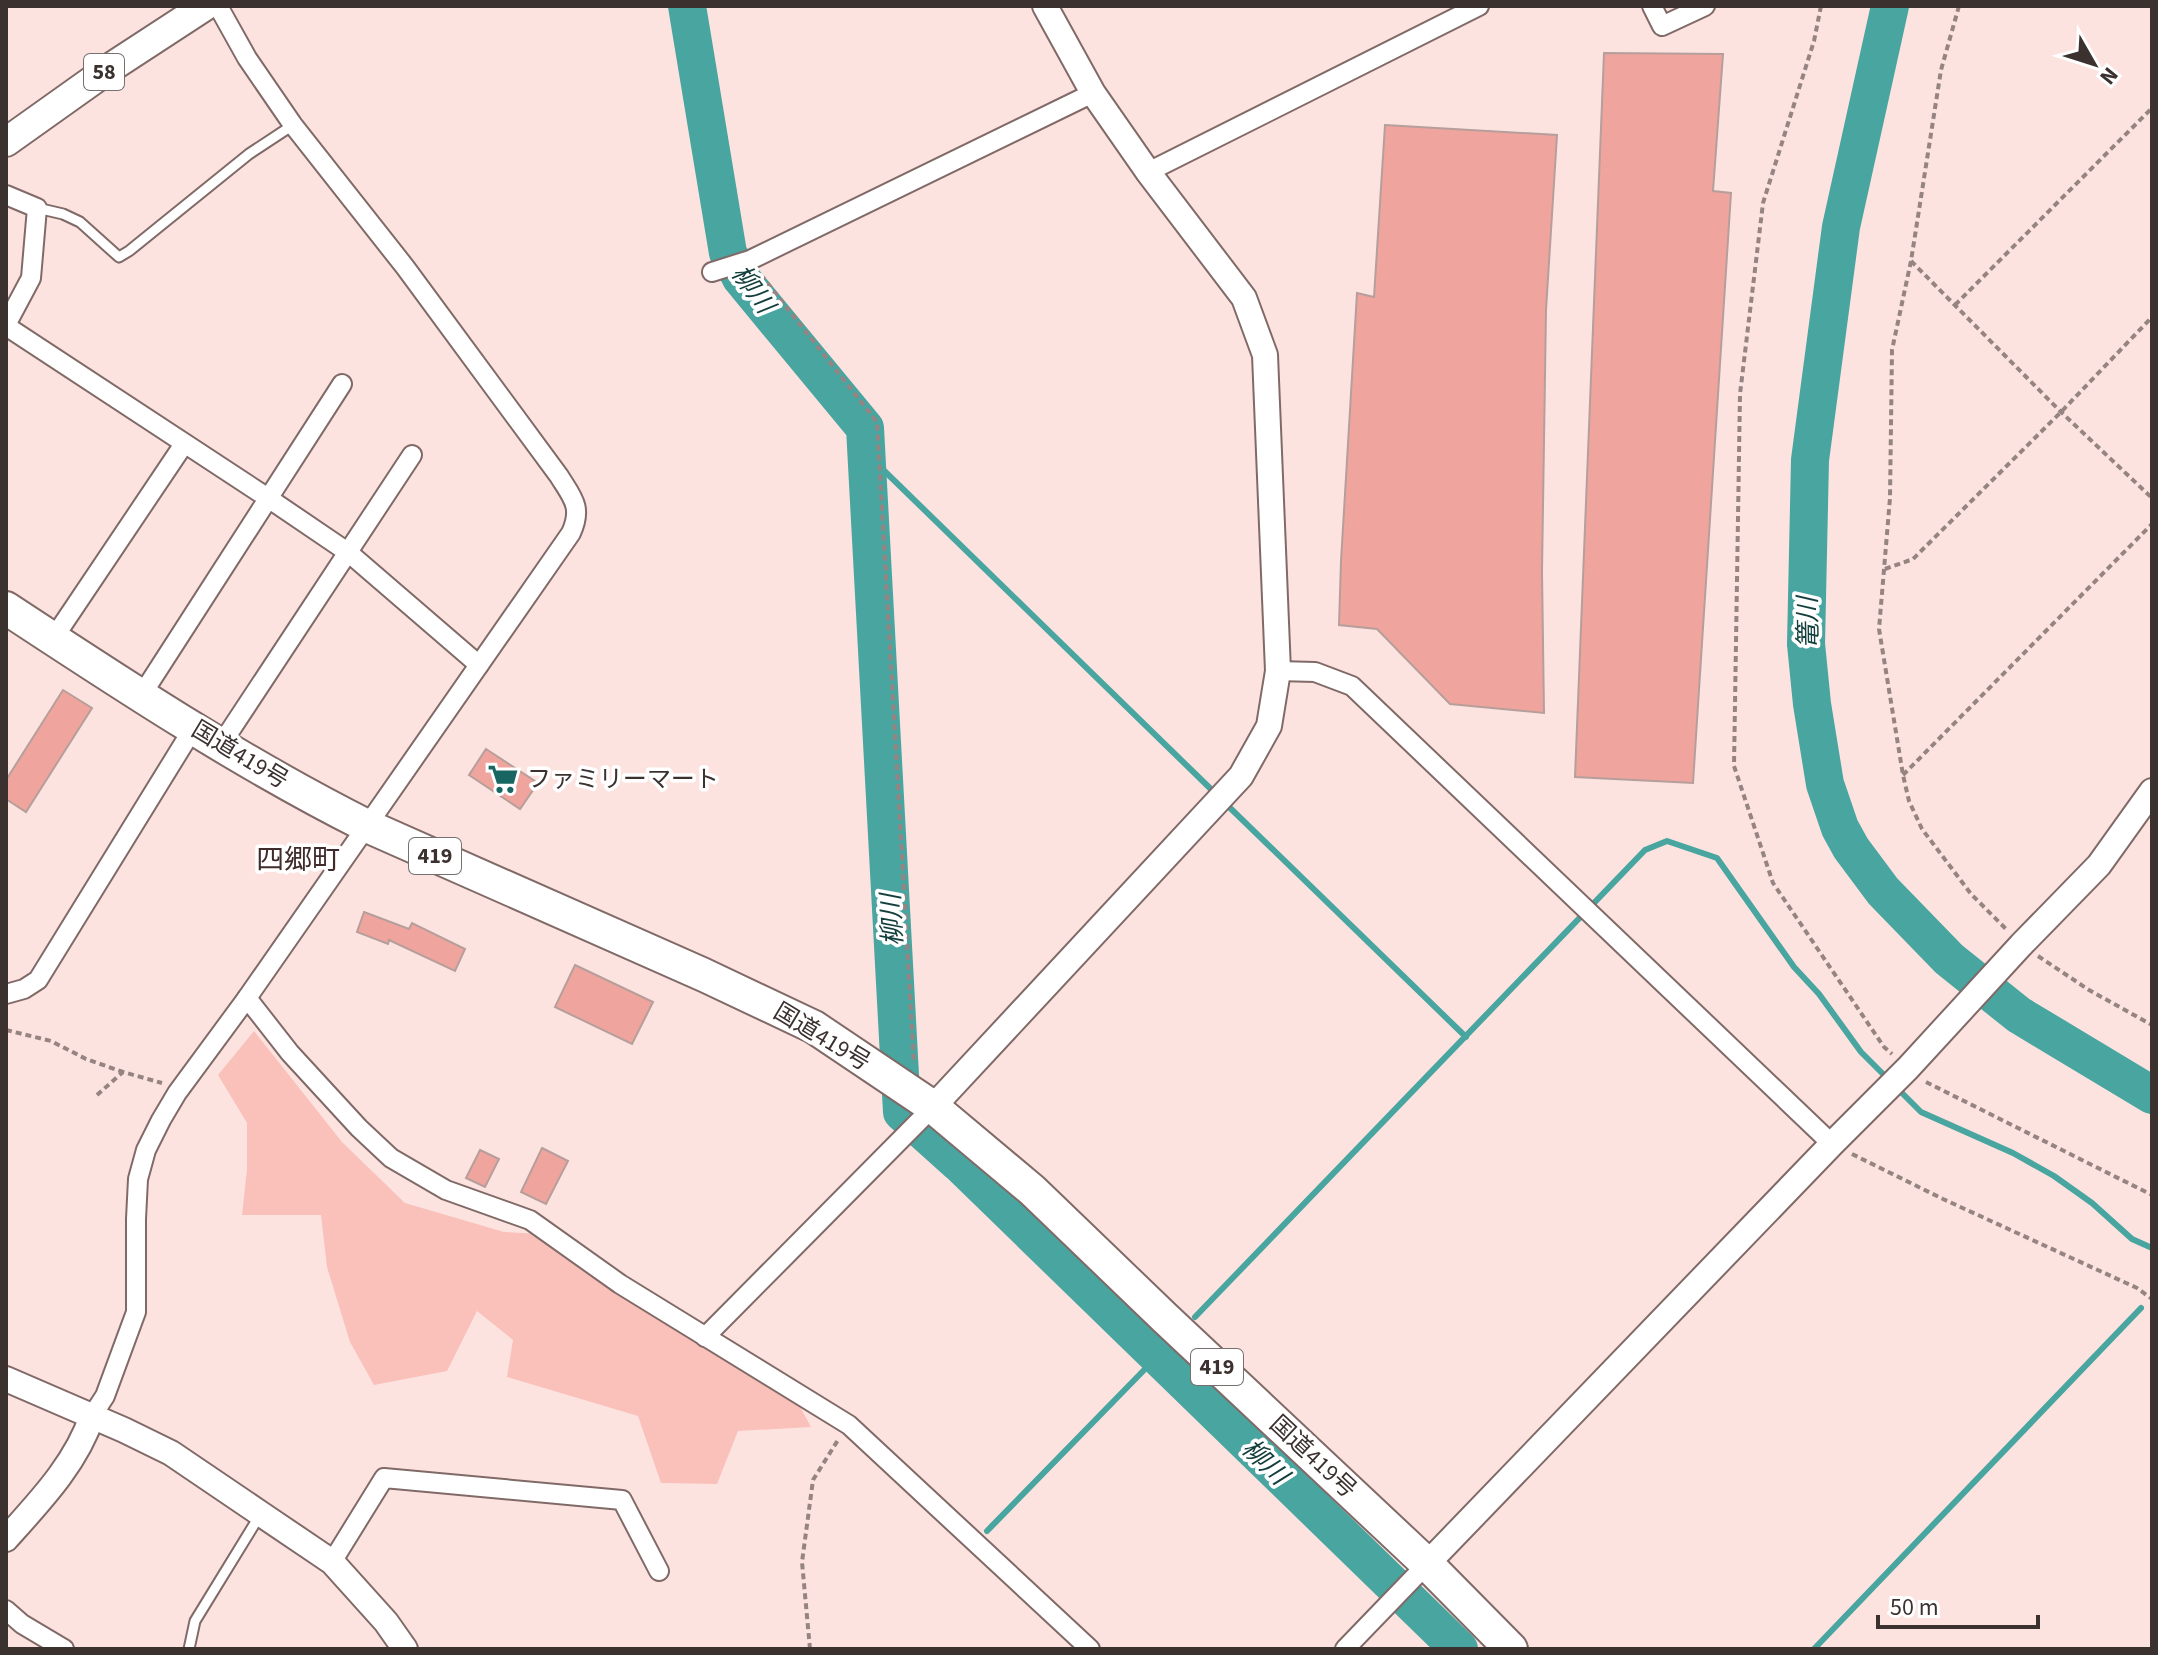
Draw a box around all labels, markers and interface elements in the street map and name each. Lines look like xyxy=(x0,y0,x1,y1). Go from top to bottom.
north arrow xyxy=(2054,24,2134,104)
road number: 58 xyxy=(84,54,124,90)
text: N xyxy=(2092,60,2126,92)
water label: 柳川 xyxy=(723,257,785,323)
water label: 篭川 xyxy=(1789,594,1827,649)
street label: 国道419号 xyxy=(185,712,295,798)
supermarket icon: ファミリーマート xyxy=(486,762,520,796)
place label: ファミリーマート xyxy=(527,762,719,797)
road number: 419 xyxy=(409,838,461,874)
district label: 四郷町 xyxy=(256,840,340,880)
water label: 柳川 xyxy=(872,890,912,947)
street label: 国道419号 xyxy=(767,994,877,1080)
road number: 419 xyxy=(1191,1349,1243,1385)
street label: 国道419号 xyxy=(1262,1407,1364,1507)
water label: 柳川 xyxy=(1233,1431,1299,1495)
scale bar xyxy=(1878,1579,2038,1629)
text: 50 m xyxy=(1890,1590,1939,1625)

